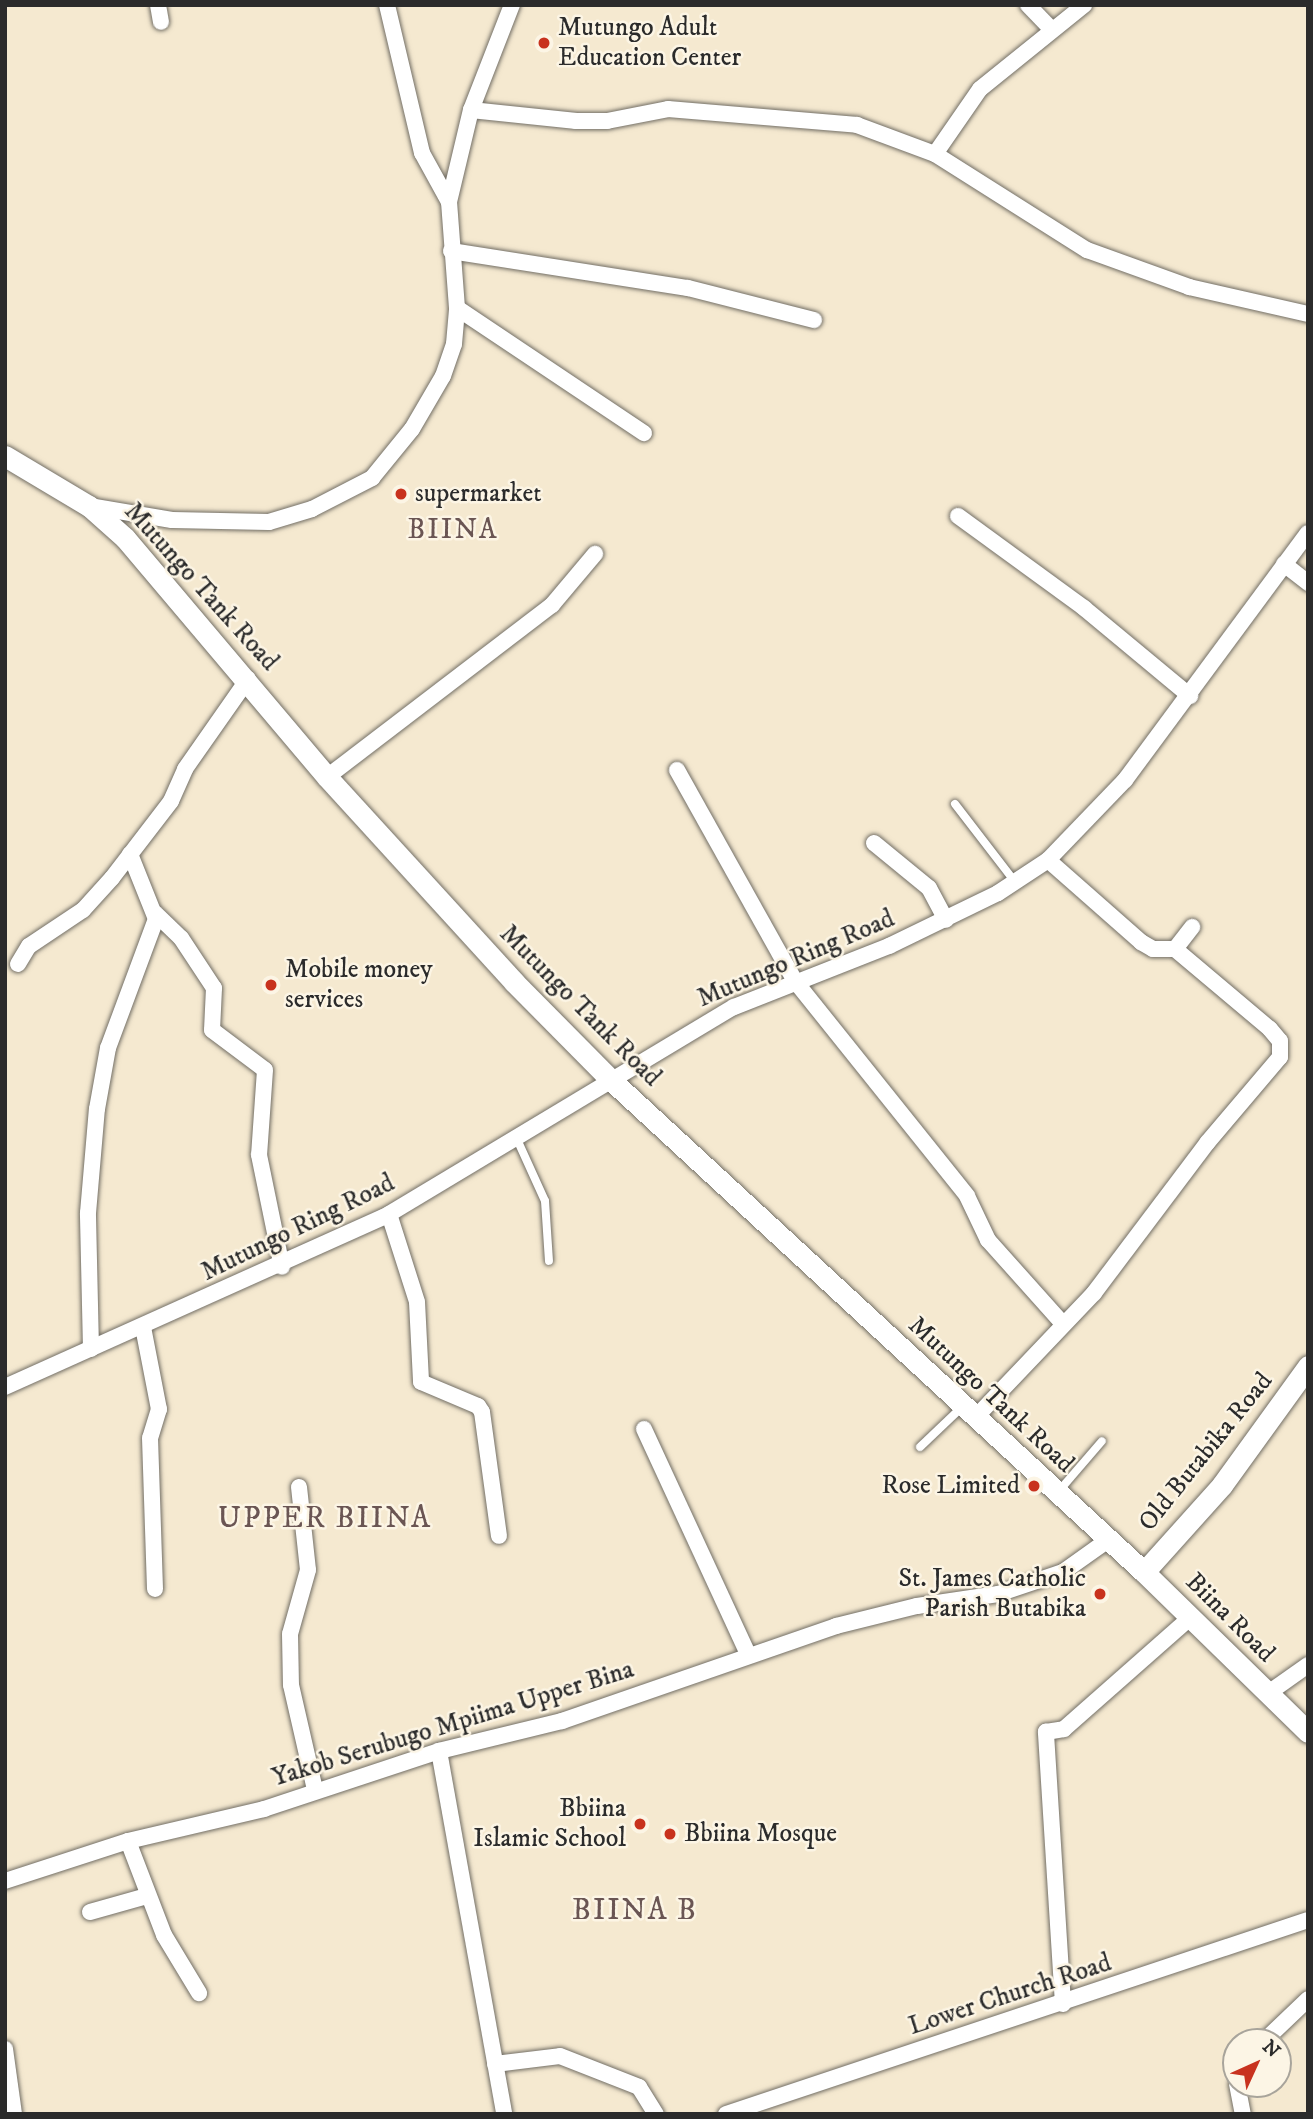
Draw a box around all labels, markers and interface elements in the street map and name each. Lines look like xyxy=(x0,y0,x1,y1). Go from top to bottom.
place label: Mutungo Adult Education Center xyxy=(558,12,741,74)
marker: Mutungo Adult Education Center xyxy=(536,35,552,51)
place label: supermarket xyxy=(415,478,542,510)
marker: supermarket xyxy=(393,486,409,502)
street label: Mutungo Tank Road xyxy=(117,496,285,678)
district label: BIINA xyxy=(408,513,498,547)
street label: Mutungo Ring Road xyxy=(693,903,899,1015)
street label: Mutungo Tank Road xyxy=(493,919,667,1093)
place label: Mobile money services xyxy=(285,954,433,1016)
marker: Mobile money services xyxy=(263,977,279,993)
street label: Mutungo Ring Road xyxy=(196,1168,400,1288)
street label: Mutungo Tank Road xyxy=(902,1310,1080,1480)
street label: Old Butabika Road xyxy=(1132,1366,1280,1538)
place label: Rose Limited xyxy=(882,1470,1020,1502)
marker: Rose Limited xyxy=(1026,1478,1042,1494)
district label: UPPER BIINA xyxy=(219,1501,431,1537)
place label: St. James Catholic Parish Butabika xyxy=(898,1563,1086,1624)
street label: Biina Road xyxy=(1179,1567,1281,1669)
marker: St. James Catholic Parish Butabika xyxy=(1092,1586,1108,1602)
street label: Yakob Serubugo Mpiima Upper Bina xyxy=(268,1654,638,1794)
place label: Bbiina Islamic School xyxy=(473,1793,626,1854)
marker: Bbiina Islamic School xyxy=(632,1816,648,1832)
place label: Bbiina Mosque xyxy=(684,1818,837,1850)
marker: Bbiina Mosque xyxy=(662,1826,678,1842)
district label: BIINA B xyxy=(573,1893,697,1929)
street label: Lower Church Road xyxy=(905,1948,1115,2042)
north arrow xyxy=(1222,2028,1292,2098)
text: N xyxy=(1257,2036,1284,2063)

